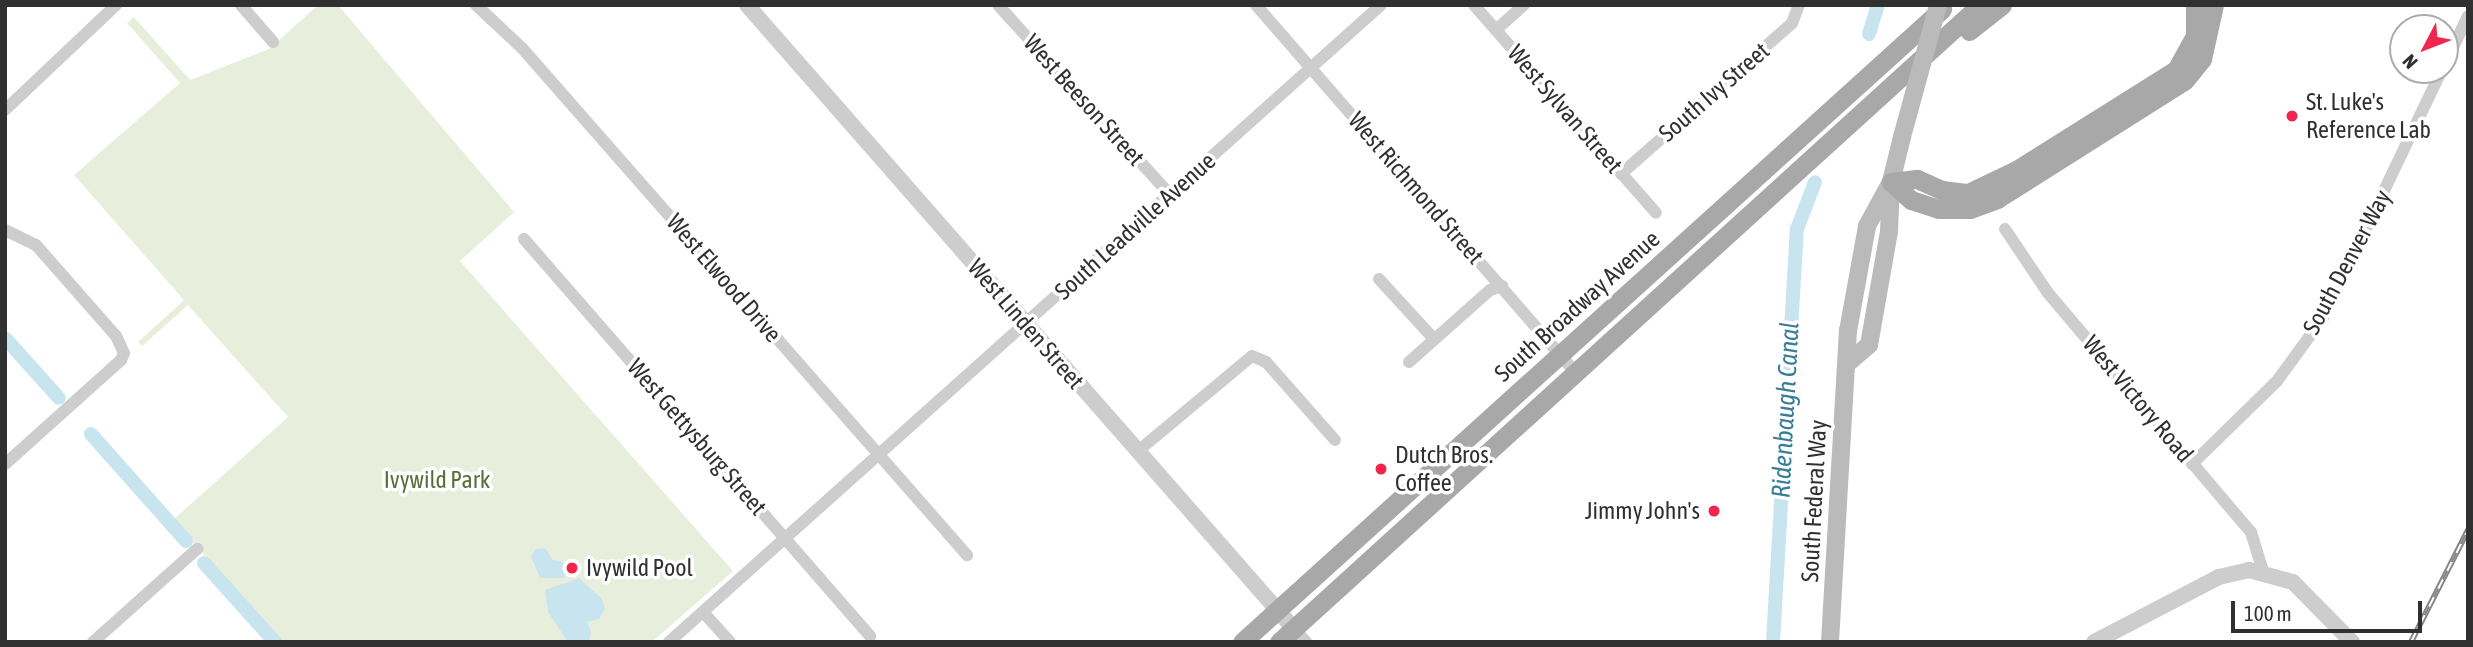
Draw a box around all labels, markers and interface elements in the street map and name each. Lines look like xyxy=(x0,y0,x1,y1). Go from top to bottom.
north arrow xyxy=(2389,14,2459,84)
street label: West Beeson Street xyxy=(1018,28,1150,172)
street label: South Ivy Street xyxy=(1653,36,1775,148)
street label: West Sylvan Street xyxy=(1501,39,1629,179)
text: N xyxy=(2398,50,2422,73)
place label: St. Luke's Reference Lab xyxy=(2306,88,2431,144)
street label: West Richmond Street xyxy=(1342,106,1490,270)
marker: St. Luke's Reference Lab xyxy=(2284,108,2300,124)
street label: South Leadville Avenue xyxy=(1049,146,1221,306)
street label: South Denver Way xyxy=(2297,185,2397,339)
street label: West Elwood Drive xyxy=(660,208,788,348)
street label: South Broadway Avenue xyxy=(1489,224,1665,388)
street label: West Linden Street xyxy=(962,253,1090,395)
water label: Ridenbaugh Canal xyxy=(1766,321,1806,499)
street label: West Victory Road xyxy=(2077,330,2199,468)
street label: West Gettysburg Street xyxy=(621,353,773,521)
street label: South Federal Way xyxy=(1795,419,1833,583)
place label: Dutch Bros. Coffee xyxy=(1395,441,1493,497)
marker: Dutch Bros. Coffee xyxy=(1373,461,1389,477)
park label: Ivywild Park xyxy=(384,466,490,494)
place label: Jimmy John's xyxy=(1585,497,1700,525)
marker: Jimmy John's xyxy=(1706,503,1722,519)
place label: Ivywild Pool xyxy=(586,554,693,582)
marker: Ivywild Pool xyxy=(564,560,580,576)
scale bar xyxy=(2235,588,2426,632)
text: 100 m xyxy=(2244,601,2292,625)

